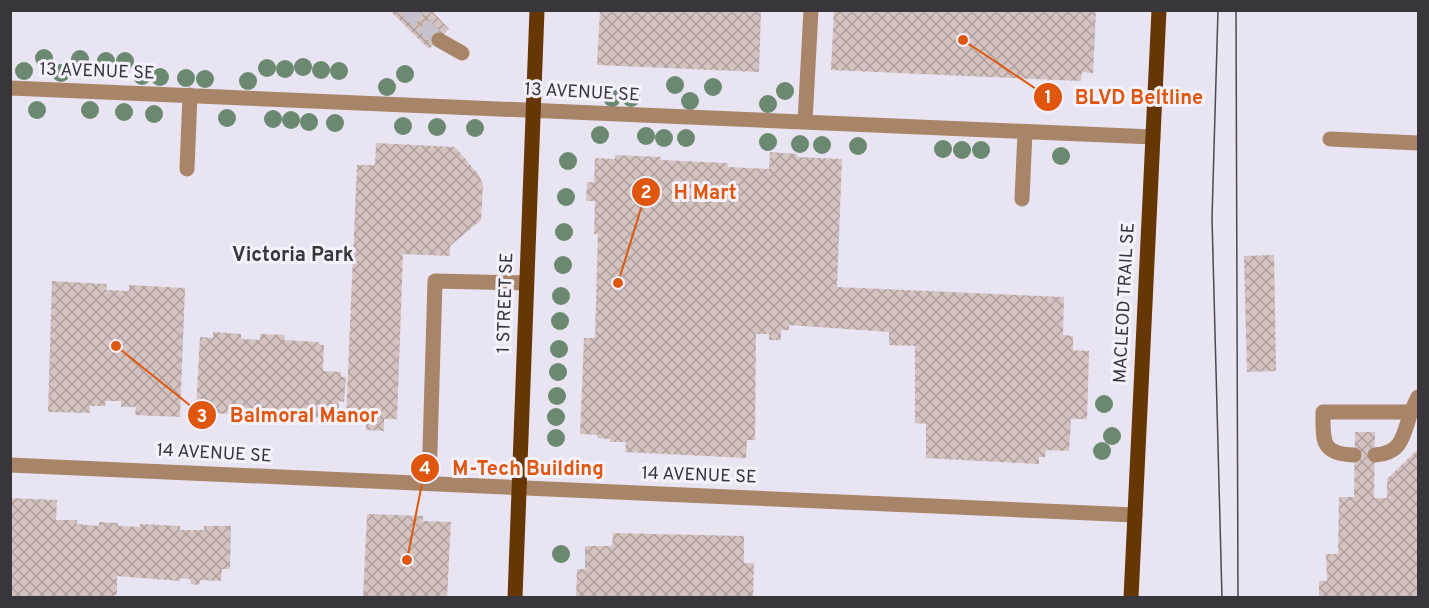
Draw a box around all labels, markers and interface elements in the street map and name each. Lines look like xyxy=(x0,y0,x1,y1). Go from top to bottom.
street label: 13 AVENUE SE xyxy=(39,58,155,86)
street label: 13 AVENUE SE xyxy=(524,78,640,108)
callout: BLVD Beltline xyxy=(1033,78,1215,116)
text: BLVD Beltline xyxy=(1075,86,1203,112)
text: 1 xyxy=(1044,87,1052,110)
callout: H Mart xyxy=(631,173,748,211)
text: H Mart xyxy=(673,181,737,207)
text: 2 xyxy=(640,182,652,205)
street label: MACLEOD TRAIL SE xyxy=(1109,222,1141,384)
district label: Victoria Park xyxy=(232,243,354,269)
street label: 1 STREET SE xyxy=(493,252,519,354)
callout: Balmoral Manor xyxy=(187,396,390,434)
text: Balmoral Manor xyxy=(230,404,379,430)
text: 3 xyxy=(197,406,207,429)
street label: 14 AVENUE SE xyxy=(156,439,272,469)
callout: M-Tech Building xyxy=(410,449,616,487)
text: M-Tech Building xyxy=(452,457,604,483)
text: 4 xyxy=(419,458,431,481)
street label: 14 AVENUE SE xyxy=(641,462,757,490)

